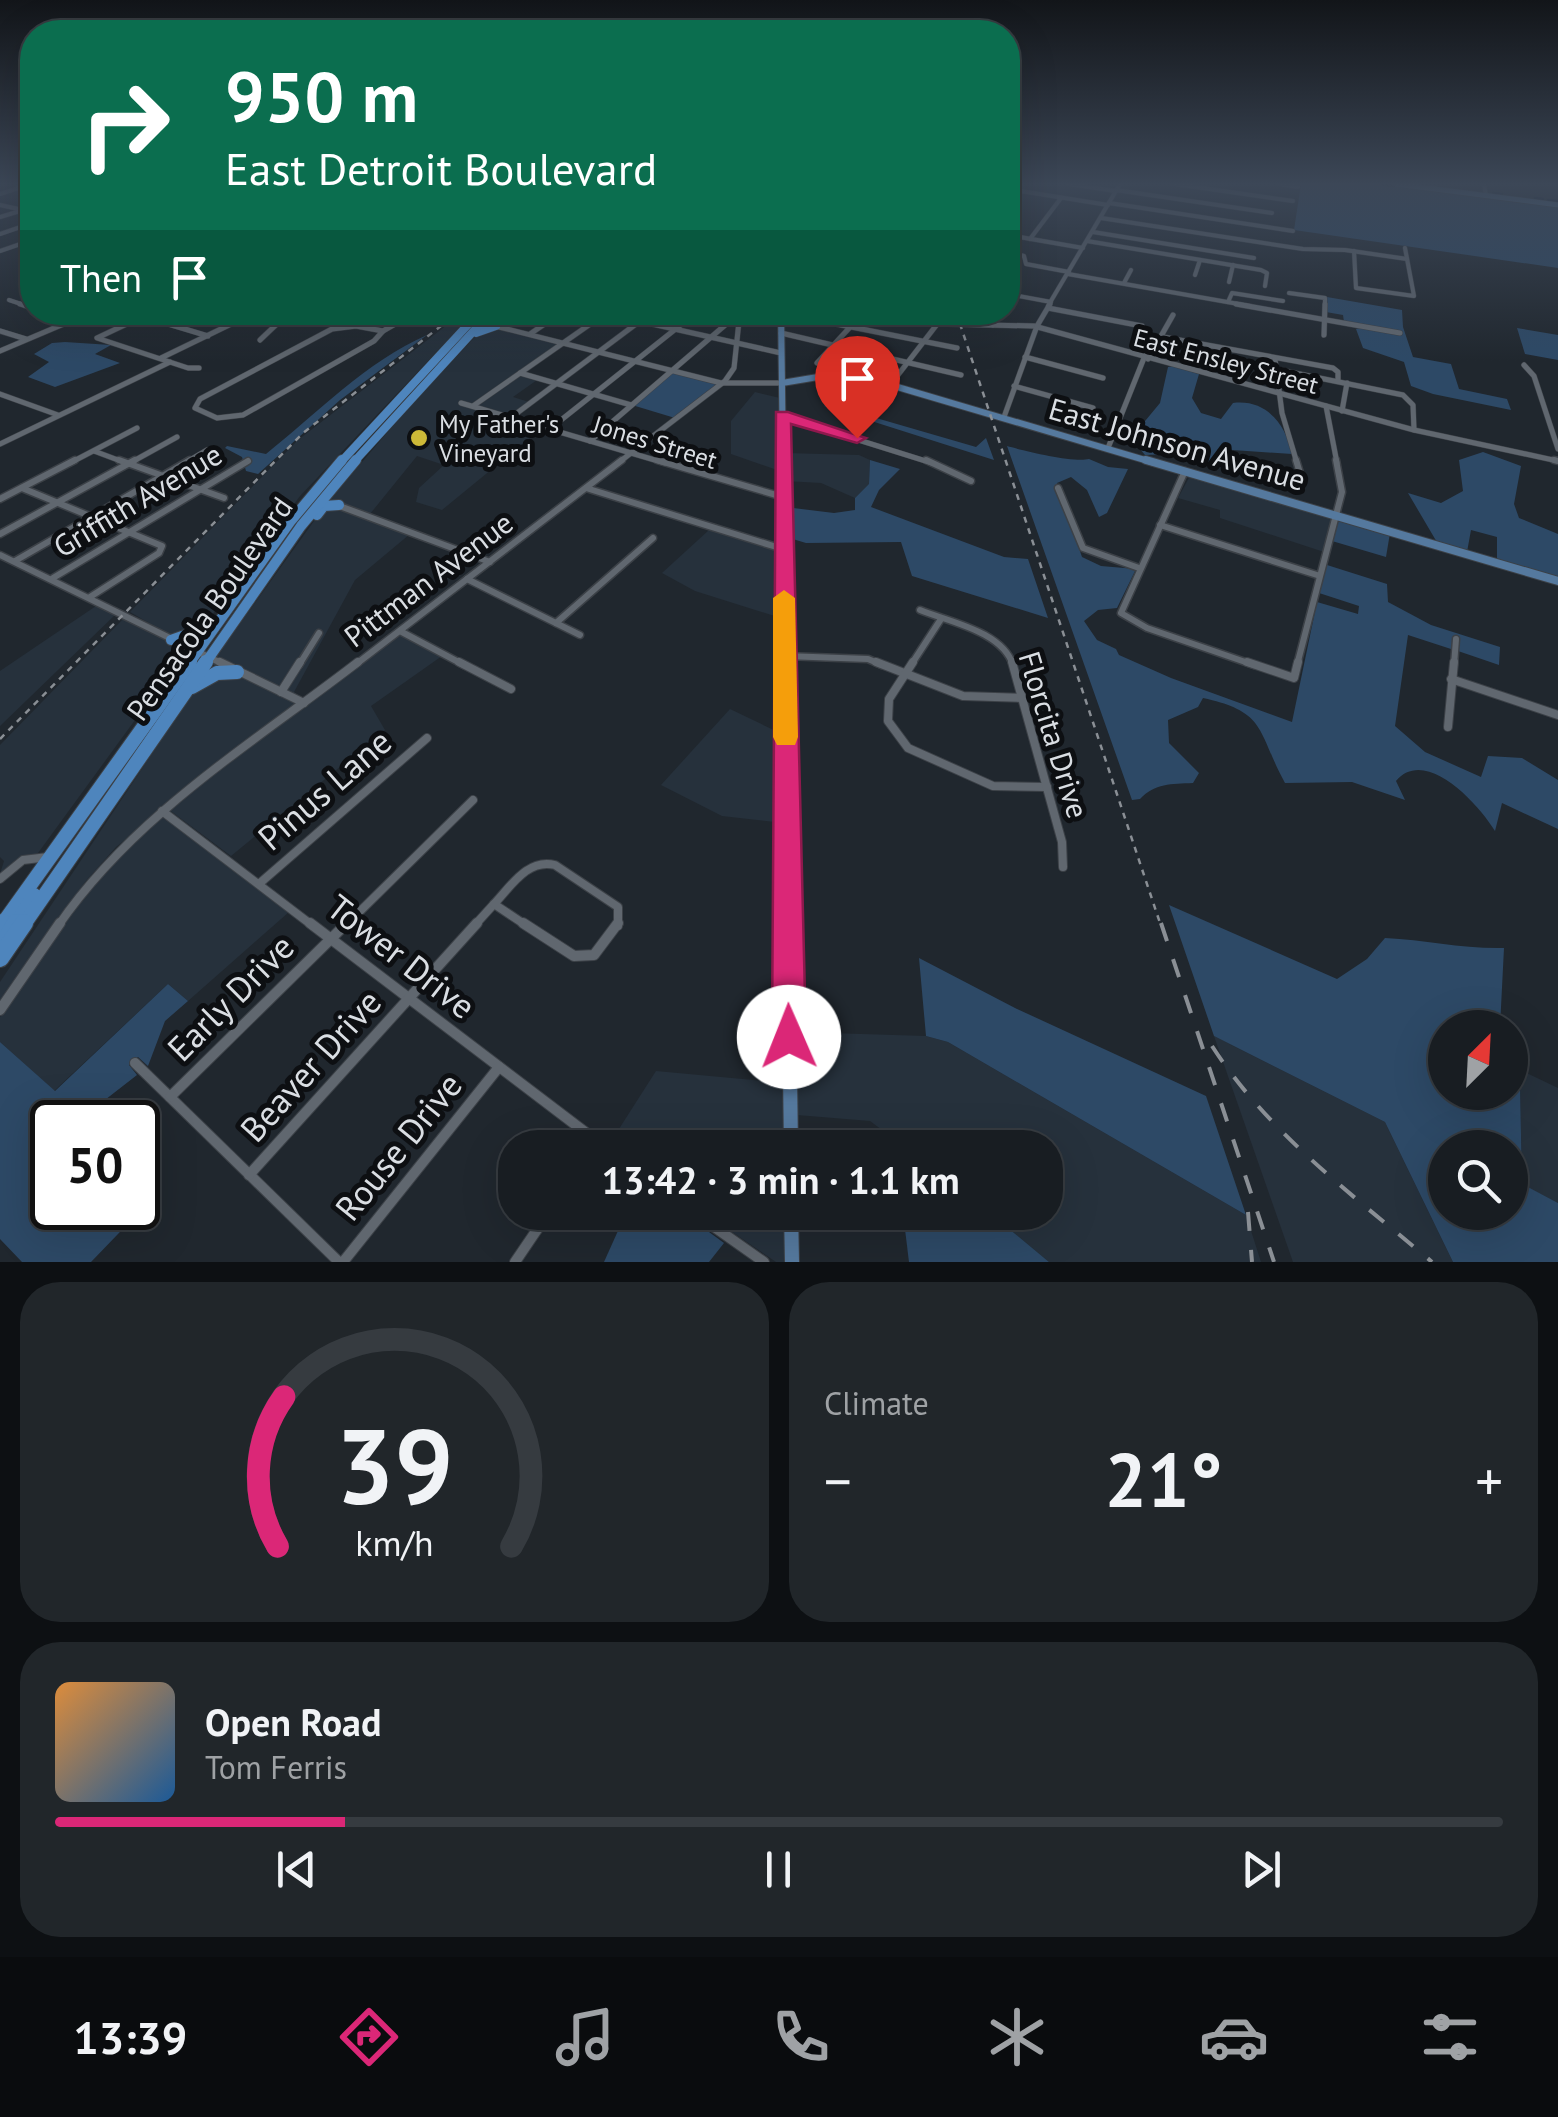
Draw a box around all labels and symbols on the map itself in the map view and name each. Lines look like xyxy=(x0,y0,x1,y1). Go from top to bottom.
street label: East Ensley Street xyxy=(1130,321,1322,401)
pin xyxy=(815,336,900,439)
street label: East Johnson Avenue xyxy=(1045,388,1310,499)
place label: My Father's Vineyard xyxy=(438,408,559,469)
street label: Jones Street xyxy=(588,408,721,476)
marker: My Father's Vineyard xyxy=(408,427,430,449)
street label: Griffith Avenue xyxy=(46,434,229,565)
street label: Pensacola Boulevard xyxy=(117,489,301,728)
street label: Pittman Avenue xyxy=(336,503,520,655)
street label: Florcita Drive xyxy=(1011,646,1098,823)
street label: Pinus Lane xyxy=(248,719,401,860)
street label: Tower Drive xyxy=(318,884,485,1029)
street label: Early Drive xyxy=(157,924,304,1071)
street label: Beaver Drive xyxy=(230,980,391,1151)
position arrow xyxy=(737,985,841,1089)
north arrow xyxy=(1428,1010,1528,1110)
street label: Rouse Drive xyxy=(325,1063,472,1230)
speed limit sign: 50 xyxy=(30,1100,160,1230)

